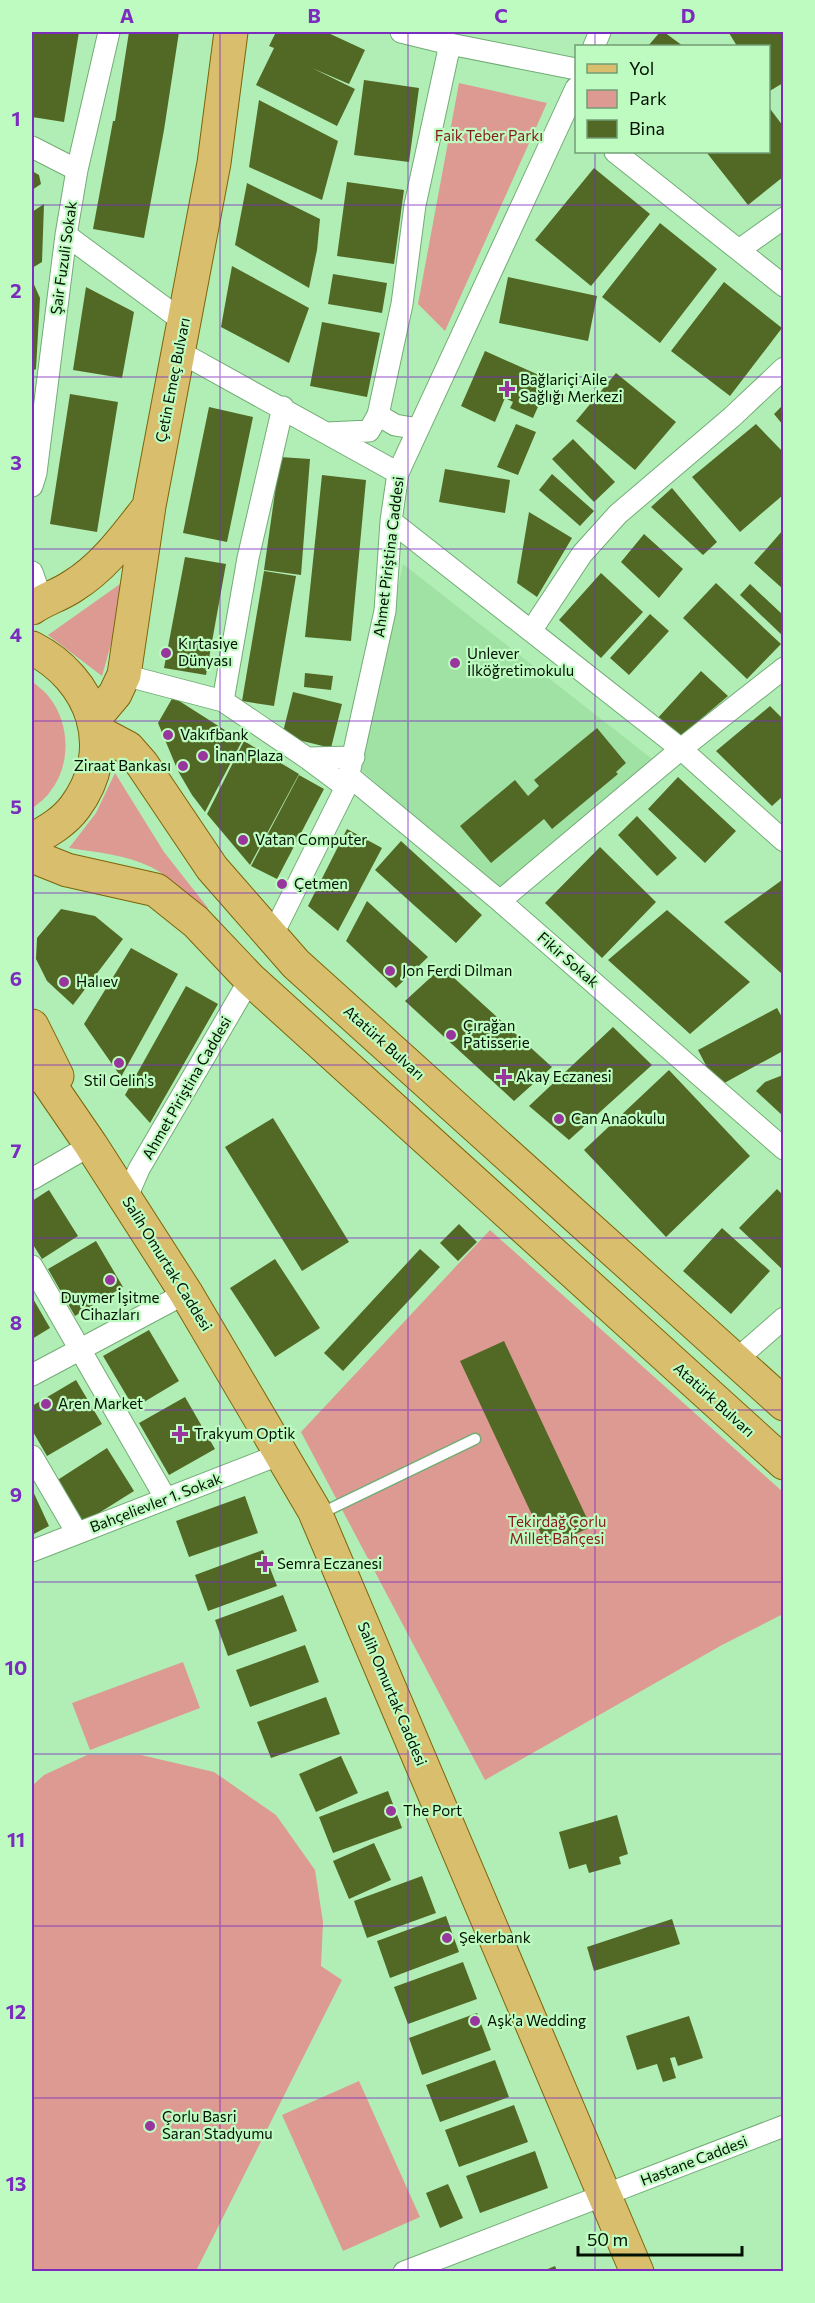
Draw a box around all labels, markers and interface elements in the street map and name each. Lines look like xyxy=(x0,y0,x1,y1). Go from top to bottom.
text: A xyxy=(120,3,134,27)
text: B xyxy=(307,3,321,27)
text: C xyxy=(494,3,508,27)
text: D xyxy=(681,3,695,27)
legend xyxy=(575,45,770,153)
text: Yol xyxy=(629,57,654,79)
text: Park xyxy=(629,87,667,109)
text: 1 xyxy=(11,106,21,130)
text: Bina xyxy=(629,117,665,139)
park label: Faik Teber Parkı xyxy=(435,126,543,144)
street label: Şair Fuzuli Sokak xyxy=(46,200,80,316)
text: 2 xyxy=(10,278,22,302)
street label: Çetin Emeç Bulvarı xyxy=(151,316,193,444)
place label: Bağlariçi Aile Sağlığı Merkezi xyxy=(520,370,623,405)
marker: Bağlariçi Aile Sağlığı Merkezi xyxy=(498,380,516,398)
text: 3 xyxy=(10,450,22,474)
street label: Ahmet Piriştina Caddesi xyxy=(369,475,407,638)
text: 4 xyxy=(10,622,22,646)
place label: Kırtasiye Dünyası xyxy=(178,634,238,669)
place label: Unlever İlköğretimokulu xyxy=(467,644,574,679)
marker: Kırtasiye Dünyası xyxy=(159,646,173,660)
marker: Unlever İlköğretimokulu xyxy=(448,656,462,670)
place label: Vakıfbank xyxy=(180,725,249,743)
marker: Vakıfbank xyxy=(161,728,175,742)
place label: İnan Plaza xyxy=(215,746,283,764)
marker: İnan Plaza xyxy=(196,749,210,763)
place label: Ziraat Bankası xyxy=(74,756,171,774)
marker: Ziraat Bankası xyxy=(176,759,190,773)
text: 5 xyxy=(10,794,22,818)
place label: Vatan Computer xyxy=(255,830,367,848)
marker: Vatan Computer xyxy=(236,833,250,847)
place label: Çetmen xyxy=(294,874,348,892)
marker: Çetmen xyxy=(275,877,289,891)
street label: Fikir Sokak xyxy=(534,928,603,991)
place label: Jon Ferdi Dilman xyxy=(402,961,512,979)
marker: Jon Ferdi Dilman xyxy=(383,964,397,978)
text: 6 xyxy=(10,966,22,990)
place label: Halıev xyxy=(76,972,118,990)
marker: Halıev xyxy=(57,975,71,989)
street label: Atatürk Bulvarı xyxy=(341,1001,429,1083)
street label: Ahmet Piriştina Caddesi xyxy=(138,1013,234,1162)
place label: Çırağan Patisserie xyxy=(463,1016,530,1051)
marker: Çırağan Patisserie xyxy=(444,1028,458,1042)
marker: Stil Gelin's xyxy=(112,1056,126,1070)
place label: Akay Eczanesi xyxy=(516,1067,612,1085)
marker: Akay Eczanesi xyxy=(497,1070,511,1084)
place label: Stil Gelin's xyxy=(84,1071,154,1089)
place label: Can Anaokulu xyxy=(571,1109,665,1127)
marker: Can Anaokulu xyxy=(552,1112,566,1126)
text: 7 xyxy=(11,1138,22,1162)
street label: Salih Omurtak Caddesi xyxy=(119,1193,216,1334)
marker: Duymer İşitme Cihazları xyxy=(103,1273,117,1287)
place label: Duymer İşitme Cihazları xyxy=(60,1288,160,1323)
text: 8 xyxy=(10,1310,22,1334)
street label: Atatürk Bulvarı xyxy=(671,1358,759,1440)
place label: Aren Market xyxy=(58,1394,143,1412)
marker: Aren Market xyxy=(39,1397,53,1411)
place label: Trakyum Optik xyxy=(194,1424,295,1442)
marker: Trakyum Optik xyxy=(171,1425,189,1443)
street label: Bahçelievler 1. Sokak xyxy=(87,1469,224,1536)
text: 9 xyxy=(10,1482,22,1506)
park label: Tekirdağ Çorlu Millet Bahçesi xyxy=(507,1512,607,1547)
place label: Semra Eczanesi xyxy=(277,1554,382,1572)
marker: Semra Eczanesi xyxy=(258,1557,272,1571)
street label: Salih Omurtak Caddesi xyxy=(354,1619,431,1768)
text: 10 xyxy=(5,1655,27,1679)
place label: The Port xyxy=(403,1801,462,1819)
marker: The Port xyxy=(384,1804,398,1818)
text: 11 xyxy=(7,1827,25,1851)
place label: Şekerbank xyxy=(459,1928,531,1946)
marker: Şekerbank xyxy=(440,1931,454,1945)
text: 12 xyxy=(6,1999,26,2023)
place label: Aşk'a Wedding xyxy=(487,2011,586,2029)
marker: Aşk'a Wedding xyxy=(468,2014,482,2028)
place label: Çorlu Basri Saran Stadyumu xyxy=(162,2107,273,2142)
marker: Çorlu Basri Saran Stadyumu xyxy=(143,2119,157,2133)
street label: Hastane Caddesi xyxy=(638,2131,750,2189)
text: 13 xyxy=(6,2171,26,2195)
scale bar xyxy=(578,2219,742,2257)
text: 50 m xyxy=(587,2228,628,2250)

